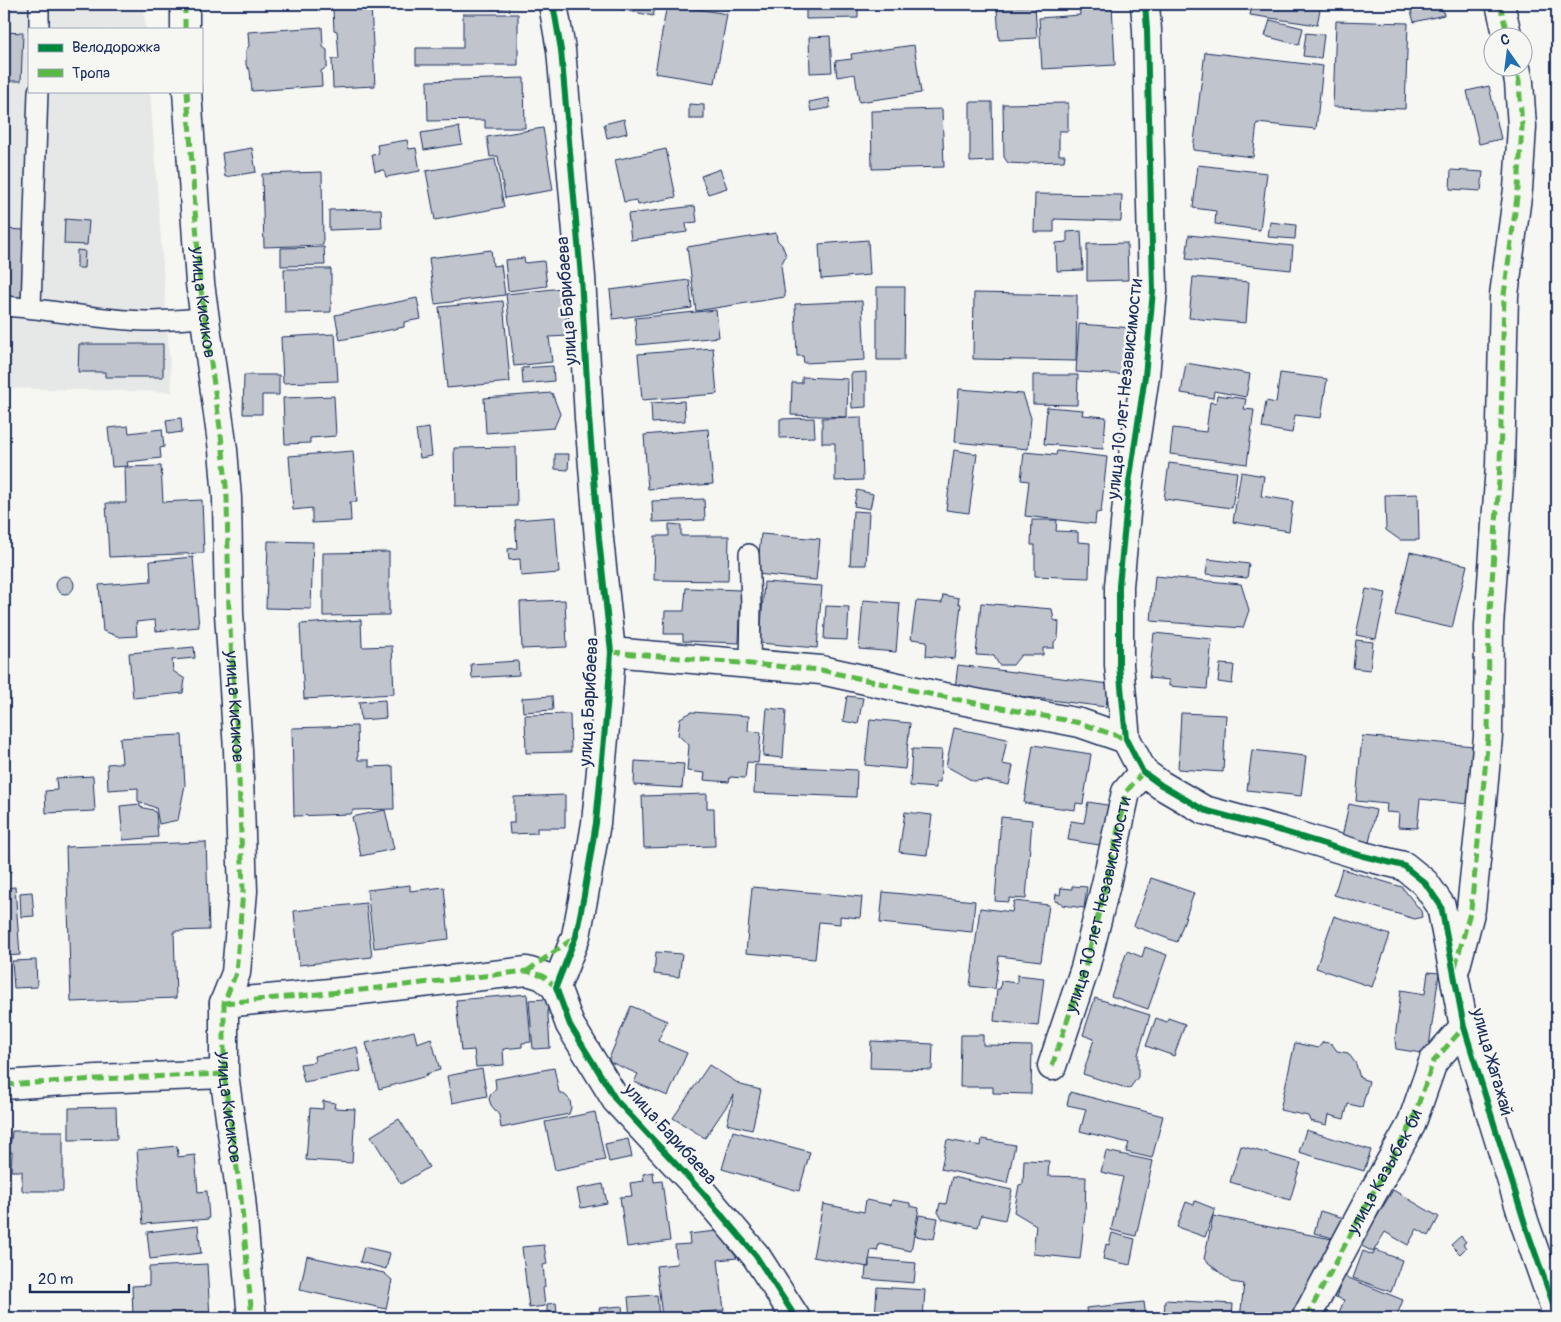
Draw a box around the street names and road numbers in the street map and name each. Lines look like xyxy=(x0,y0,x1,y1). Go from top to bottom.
street label: улица Барибаева xyxy=(551,236,583,367)
street label: улица Кисиков xyxy=(186,245,222,359)
street label: улица 10 лет Независимости xyxy=(1102,277,1148,502)
street label: улица Барибаева xyxy=(574,637,604,768)
street label: улица Кисиков xyxy=(220,649,250,763)
street label: улица 10 лет Независимости xyxy=(1059,795,1136,1017)
street label: улица Жагажай xyxy=(1465,1005,1518,1118)
street label: улица Кисиков xyxy=(213,1051,248,1165)
street label: улица Барибаева xyxy=(618,1078,722,1190)
street label: улица Казыбек би xyxy=(1341,1107,1427,1239)

